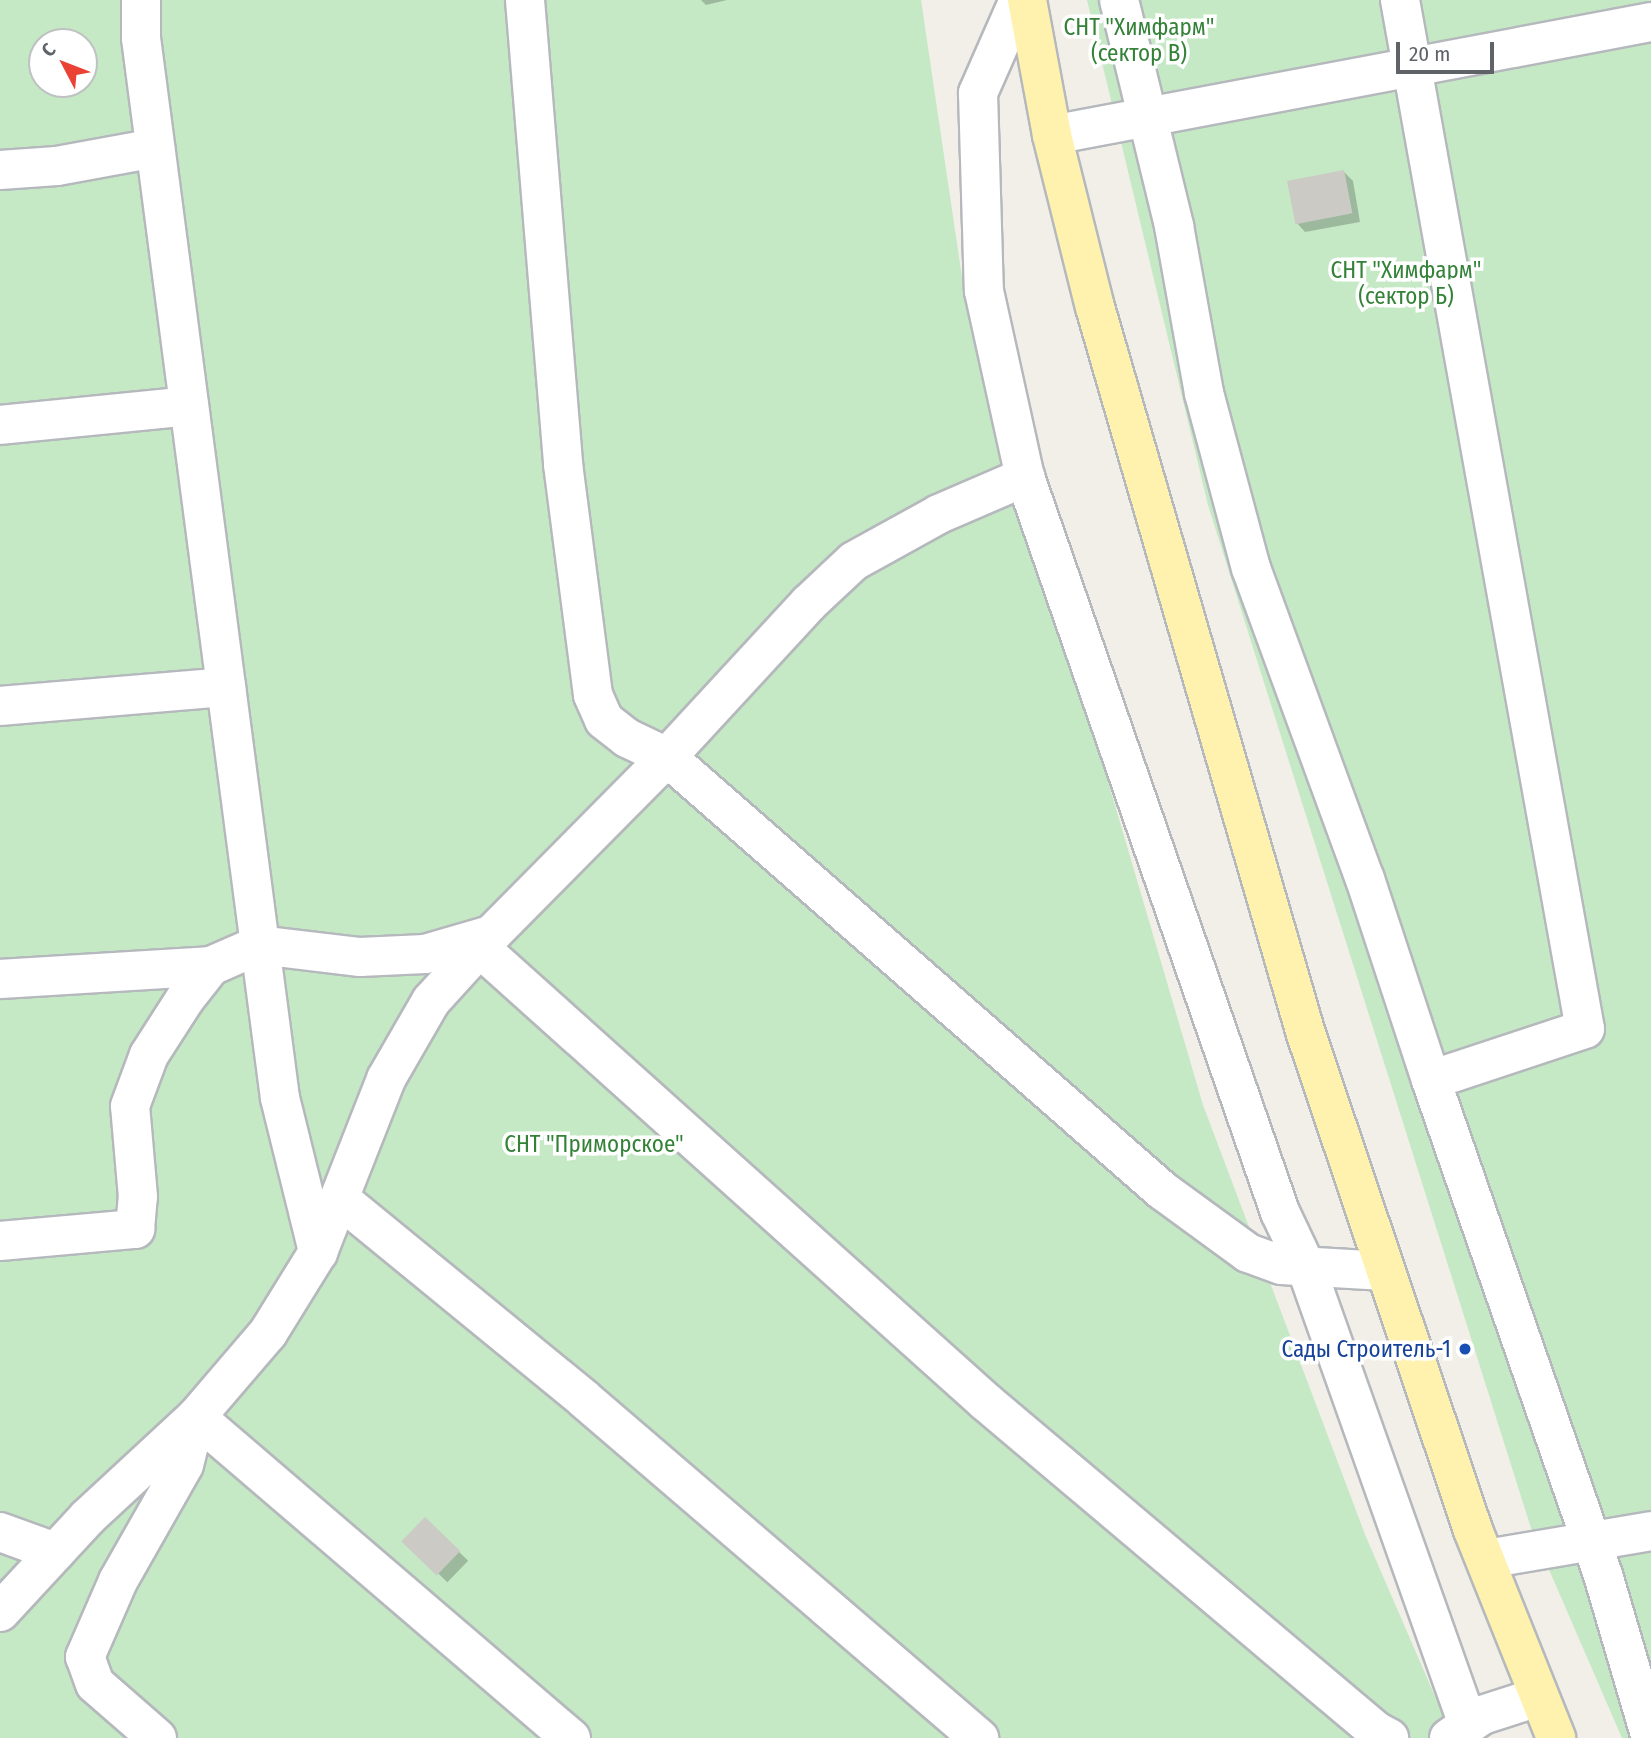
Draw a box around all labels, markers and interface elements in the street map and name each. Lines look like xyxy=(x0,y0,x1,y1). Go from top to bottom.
park label: СНТ "Химфарм" (сектор В) xyxy=(1064,13,1214,67)
north arrow xyxy=(28,28,98,98)
scale bar xyxy=(1399,28,1497,72)
text: С xyxy=(37,39,60,61)
text: 20 m xyxy=(1409,41,1450,67)
park label: СНТ "Химфарм" (сектор Б) xyxy=(1331,256,1481,310)
park label: СНТ "Приморское" xyxy=(504,1130,684,1158)
place label: Сады Строитель-1 xyxy=(1281,1335,1451,1363)
marker: Сады Строитель-1 xyxy=(1457,1341,1473,1357)

